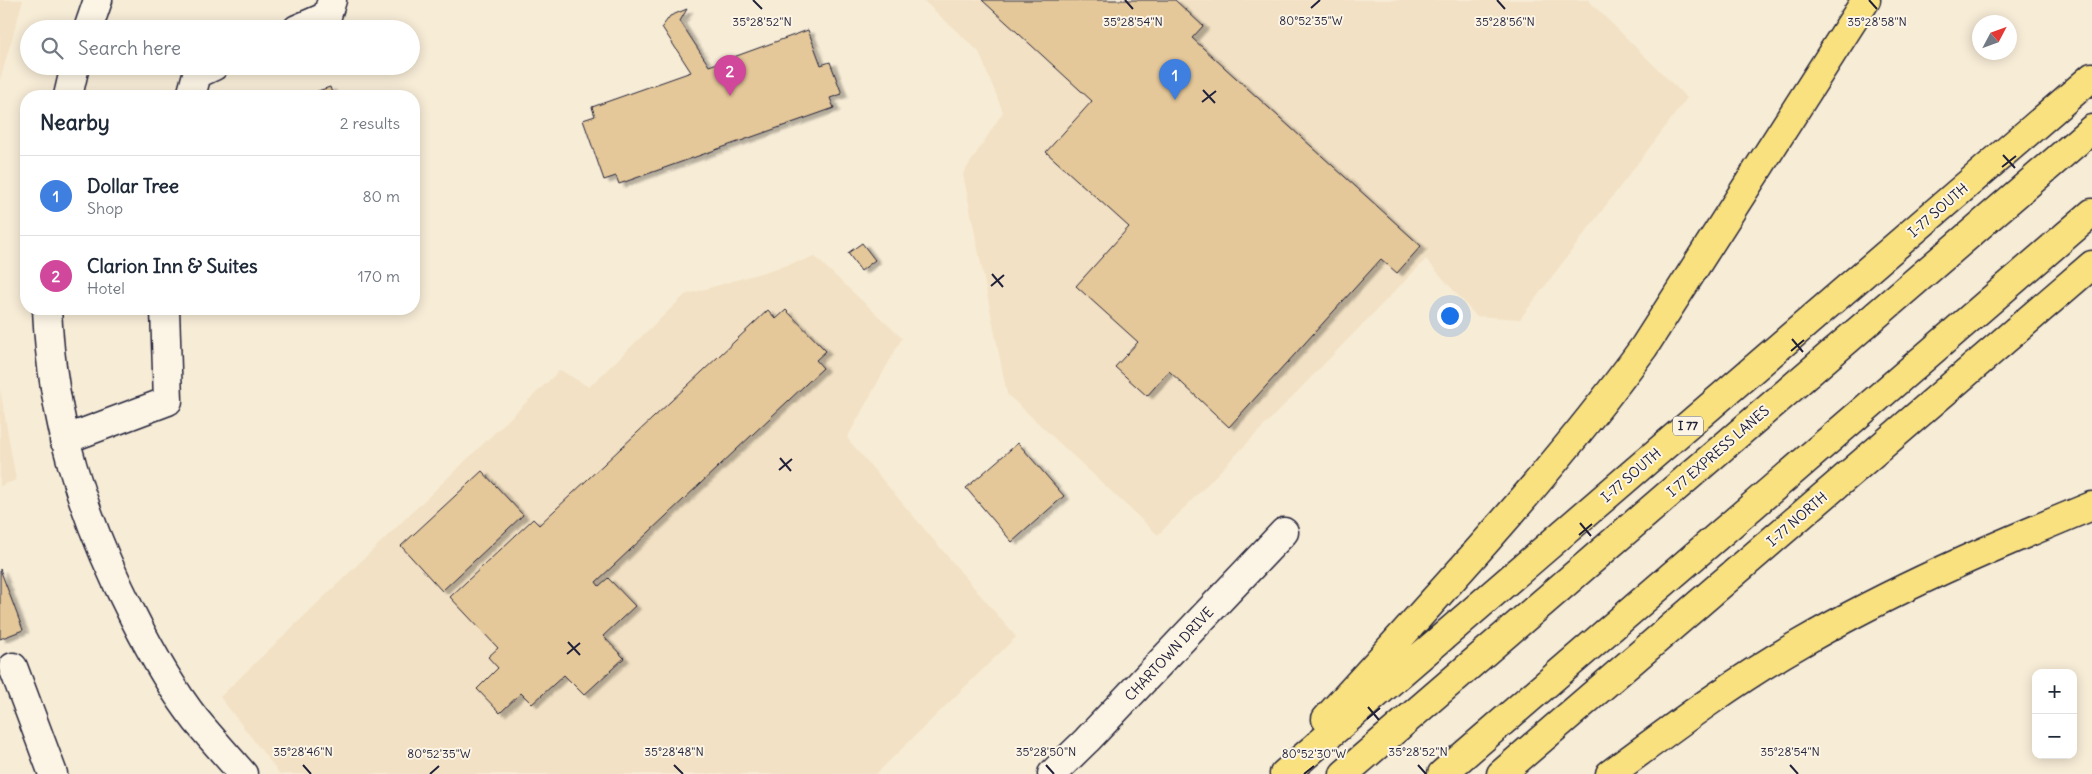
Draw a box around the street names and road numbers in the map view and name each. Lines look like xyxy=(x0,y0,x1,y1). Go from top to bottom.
street label: I-77 SOUTH xyxy=(1904,179,1972,241)
street label: I 77 EXPRESS LANES xyxy=(1663,401,1773,500)
road number: I 77 xyxy=(1673,416,1703,436)
street label: I-77 SOUTH xyxy=(1597,444,1665,506)
street label: I-77 NORTH xyxy=(1763,488,1831,550)
street label: CHARTOWN DRIVE xyxy=(1121,603,1217,705)

